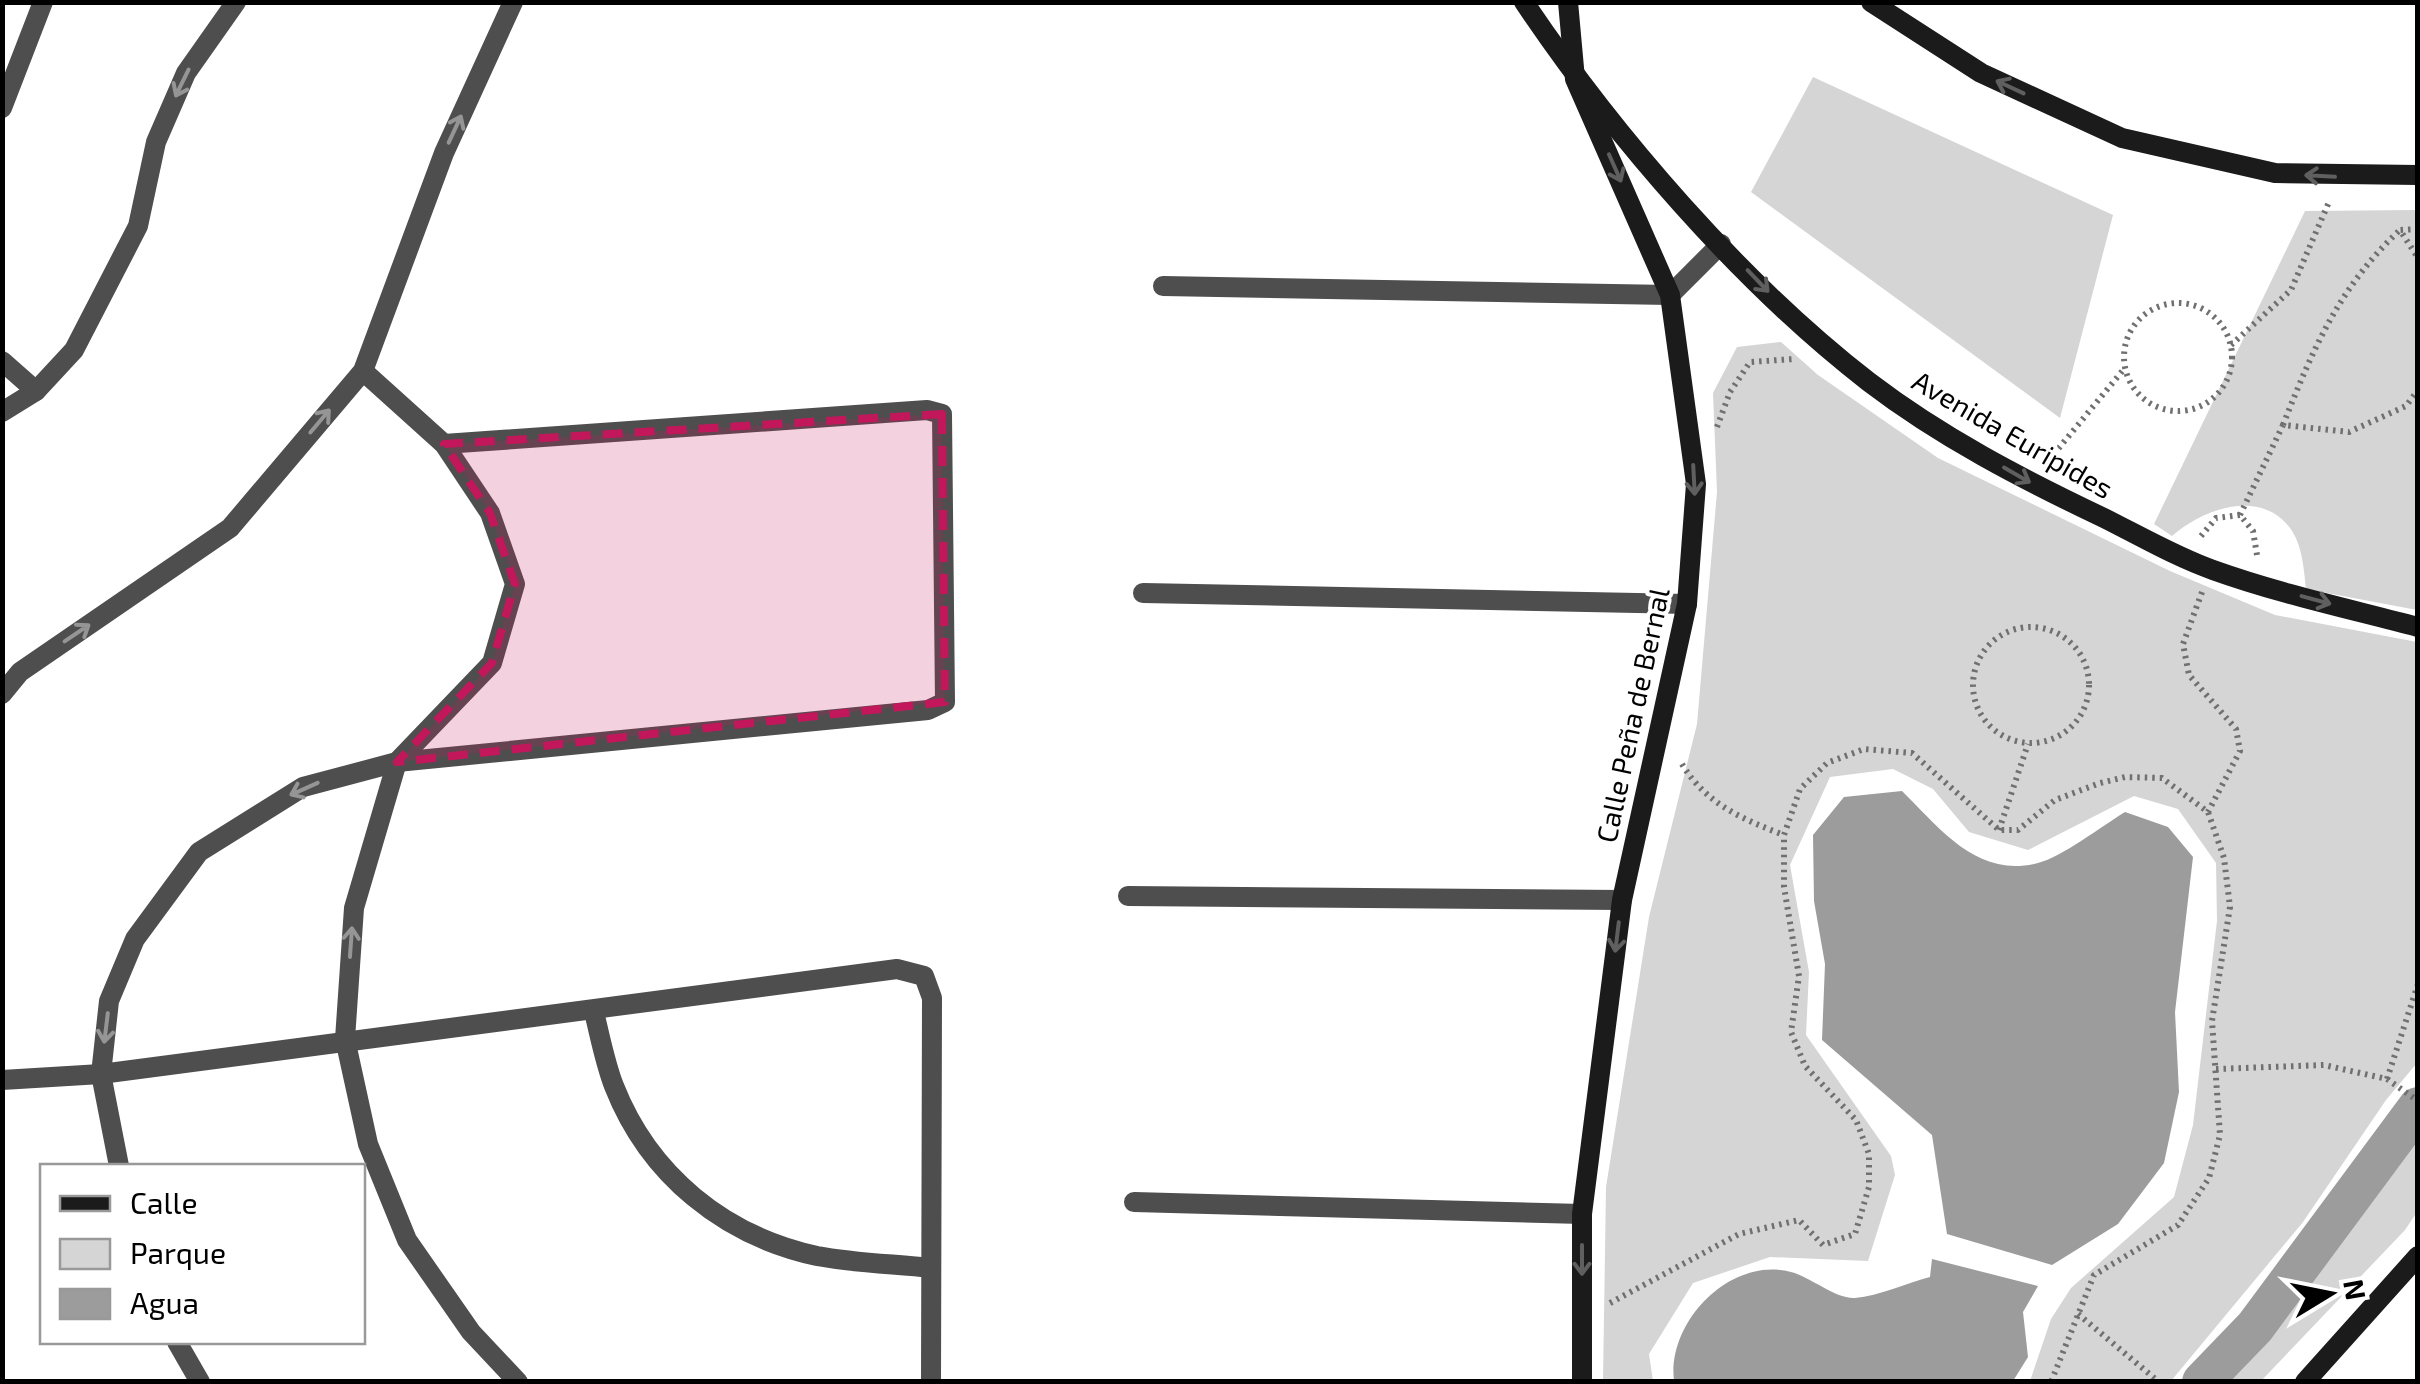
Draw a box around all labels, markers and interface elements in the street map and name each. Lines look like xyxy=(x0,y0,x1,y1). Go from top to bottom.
one-way arrow xyxy=(171,68,190,98)
one-way arrow xyxy=(1996,76,2026,95)
one-way arrow xyxy=(446,115,465,145)
one-way arrow xyxy=(1607,152,1625,183)
one-way arrow xyxy=(2305,166,2337,185)
one-way arrow xyxy=(1745,269,1769,293)
street label: Avenida Euripides xyxy=(1907,363,2119,505)
one-way arrow xyxy=(309,409,331,435)
one-way arrow xyxy=(1685,463,1704,495)
one-way arrow xyxy=(2002,465,2031,485)
street label: Calle Peña de Bernal xyxy=(1588,584,1676,845)
one-way arrow xyxy=(2300,591,2331,610)
one-way arrow xyxy=(63,623,90,644)
one-way arrow xyxy=(289,781,320,799)
one-way arrow xyxy=(1607,920,1626,953)
one-way arrow xyxy=(342,927,361,959)
one-way arrow xyxy=(96,1012,115,1044)
legend xyxy=(40,1164,365,1344)
text: Calle xyxy=(130,1184,198,1220)
text: Parque xyxy=(130,1234,226,1270)
one-way arrow xyxy=(1572,1242,1592,1275)
north arrow xyxy=(2280,1244,2380,1344)
text: N xyxy=(2337,1277,2374,1302)
text: Agua xyxy=(130,1284,199,1320)

